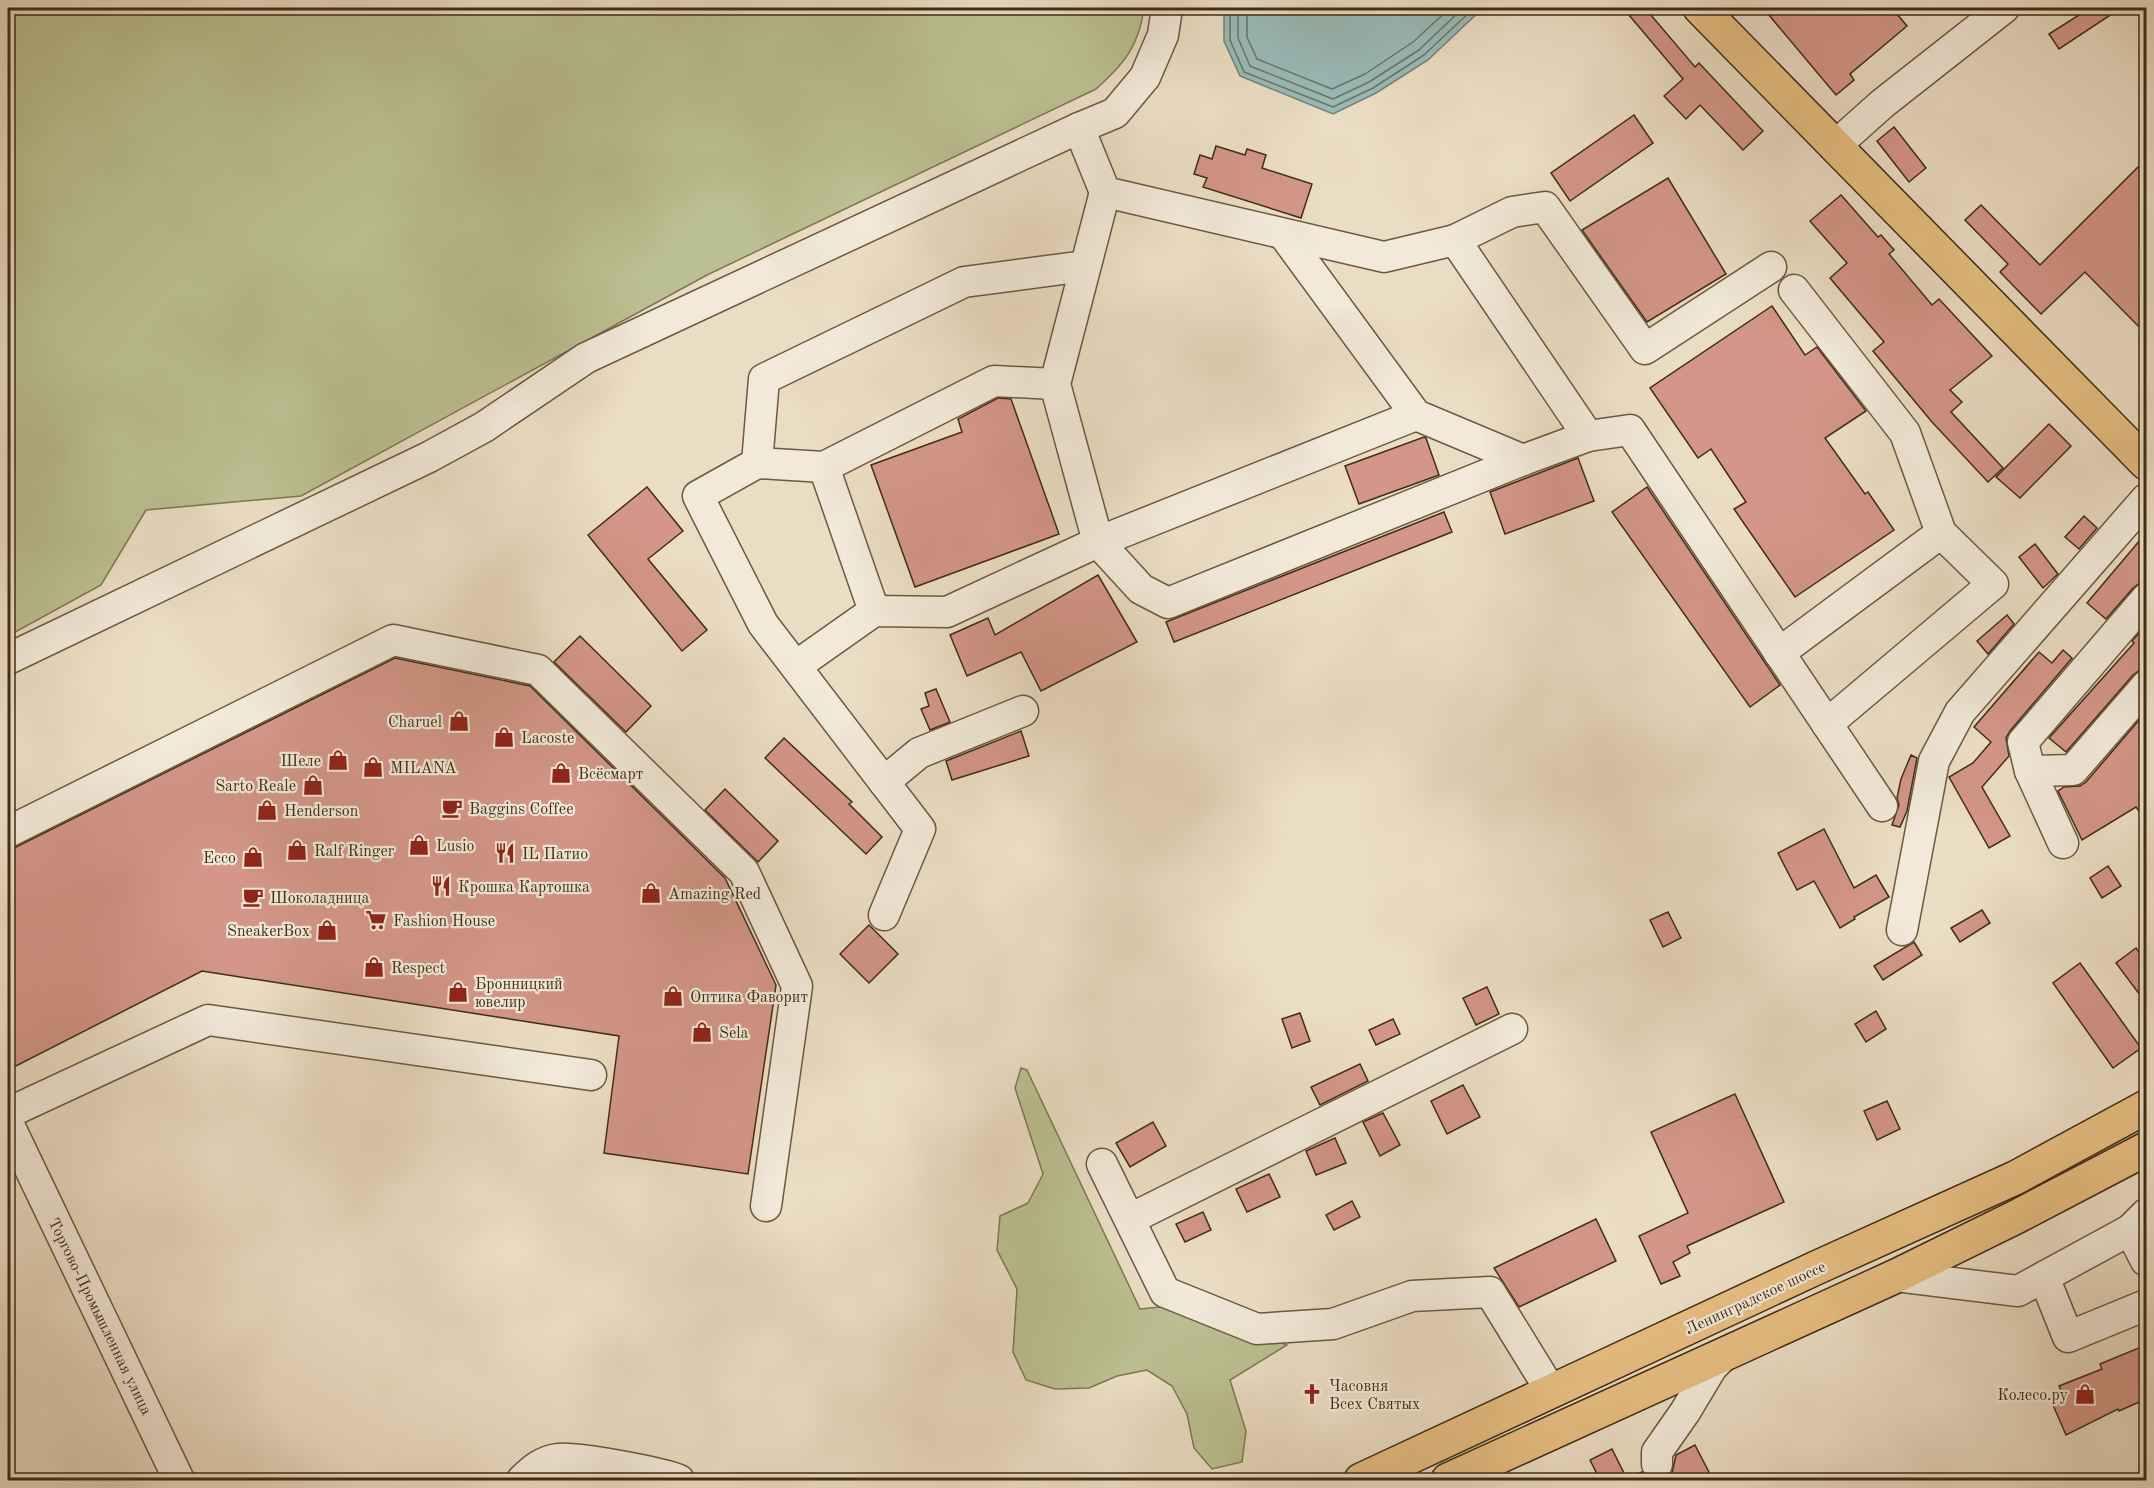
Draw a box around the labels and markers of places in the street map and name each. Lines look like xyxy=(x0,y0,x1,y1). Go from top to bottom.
shop icon: Charuel xyxy=(447,709,471,733)
place label: Charuel xyxy=(388,715,442,731)
shop icon: Lacoste xyxy=(492,725,516,749)
place label: Lacoste xyxy=(521,731,574,747)
shop icon: Шеле xyxy=(326,748,350,772)
place label: Шеле xyxy=(281,754,321,770)
shop icon: MILANA xyxy=(361,755,385,779)
place label: MILANA xyxy=(390,761,457,777)
shop icon: Всёсмарт xyxy=(549,761,573,785)
place label: Всёсмарт xyxy=(578,767,643,783)
shop icon: Sarto Reale xyxy=(301,773,325,797)
place label: Sarto Reale xyxy=(215,779,296,795)
cafe icon: Baggins Coffee xyxy=(440,796,464,820)
shop icon: Henderson xyxy=(255,798,279,822)
place label: Baggins Coffee xyxy=(469,802,574,818)
place label: Henderson xyxy=(284,804,359,820)
shop icon: Lusio xyxy=(407,833,431,857)
shop icon: Ralf Ringer xyxy=(285,838,309,862)
place label: Lusio xyxy=(436,839,475,855)
restaurant icon: IL Патио xyxy=(493,841,517,865)
place label: Ralf Ringer xyxy=(314,844,395,860)
shop icon: Ecco xyxy=(241,845,265,869)
place label: IL Патио xyxy=(522,847,588,863)
place label: Ecco xyxy=(203,851,236,867)
restaurant icon: Крошка Картошка xyxy=(429,874,453,898)
place label: Крошка Картошка xyxy=(458,880,590,896)
shop icon: Amazing Red xyxy=(639,881,663,905)
cafe icon: Шоколадница xyxy=(241,885,265,909)
place label: Amazing Red xyxy=(668,887,761,903)
place label: Шоколадница xyxy=(270,891,369,907)
supermarket icon: Fashion House xyxy=(364,908,388,932)
place label: Fashion House xyxy=(393,914,495,930)
shop icon: SneakerBox xyxy=(315,918,339,942)
place label: SneakerBox xyxy=(227,924,310,940)
shop icon: Respect xyxy=(362,955,386,979)
place label: Respect xyxy=(391,961,445,977)
place label: Бронницкий ювелир xyxy=(475,977,563,1011)
shop icon: Бронницкий ювелир xyxy=(446,980,470,1004)
shop icon: Оптика Фаворит xyxy=(661,984,685,1008)
place label: Оптика Фаворит xyxy=(690,990,808,1006)
shop icon: Sela xyxy=(690,1020,714,1044)
place label: Sela xyxy=(719,1026,749,1042)
place label: Часовня Всех Святых xyxy=(1329,1379,1420,1413)
church icon: Часовня Всех Святых xyxy=(1300,1382,1324,1406)
shop icon: Колесо.ру xyxy=(2073,1382,2097,1406)
place label: Колесо.ру xyxy=(1997,1388,2069,1404)

